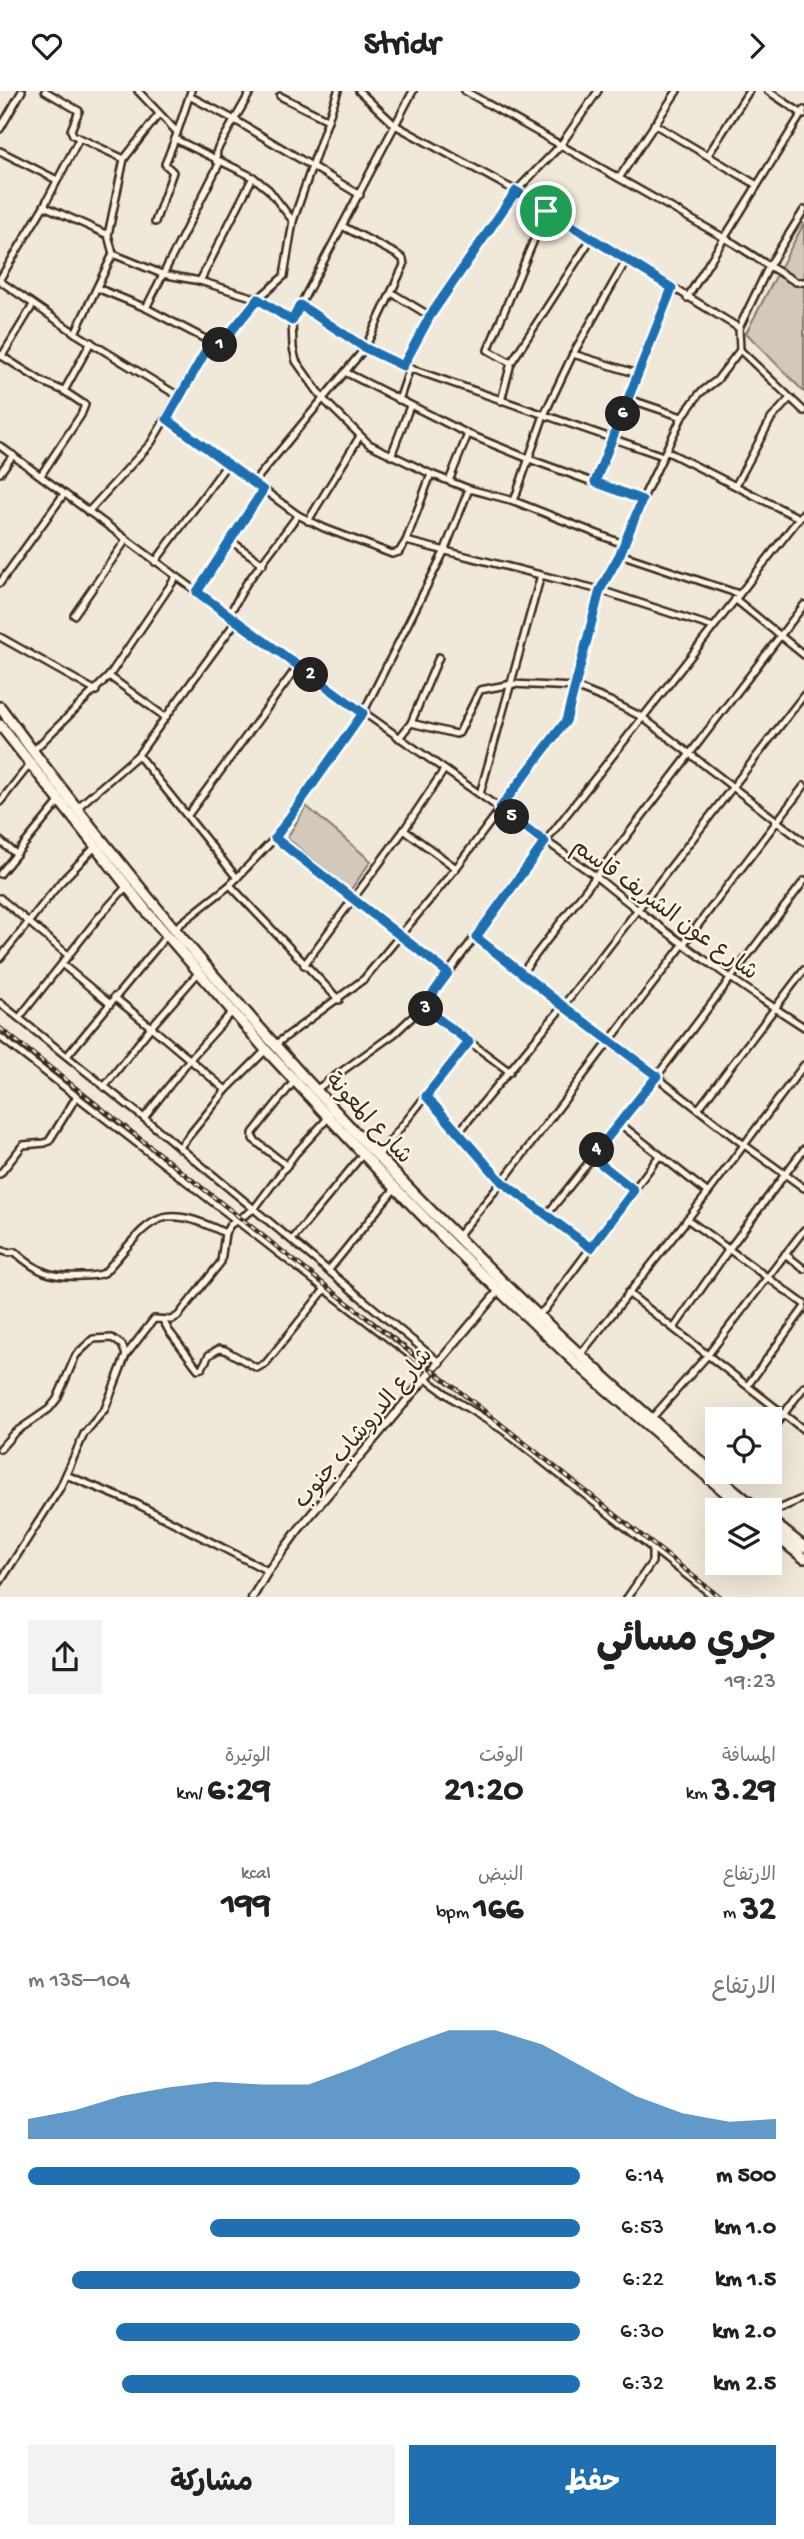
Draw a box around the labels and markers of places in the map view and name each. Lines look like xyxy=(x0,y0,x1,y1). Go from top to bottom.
pin xyxy=(516,181,576,241)
pin: 1 xyxy=(202,327,238,363)
pin: 6 xyxy=(606,397,640,431)
pin: 2 xyxy=(294,657,328,693)
pin: 5 xyxy=(494,799,530,835)
pin: 3 xyxy=(408,991,444,1027)
pin: 4 xyxy=(580,1133,614,1167)

